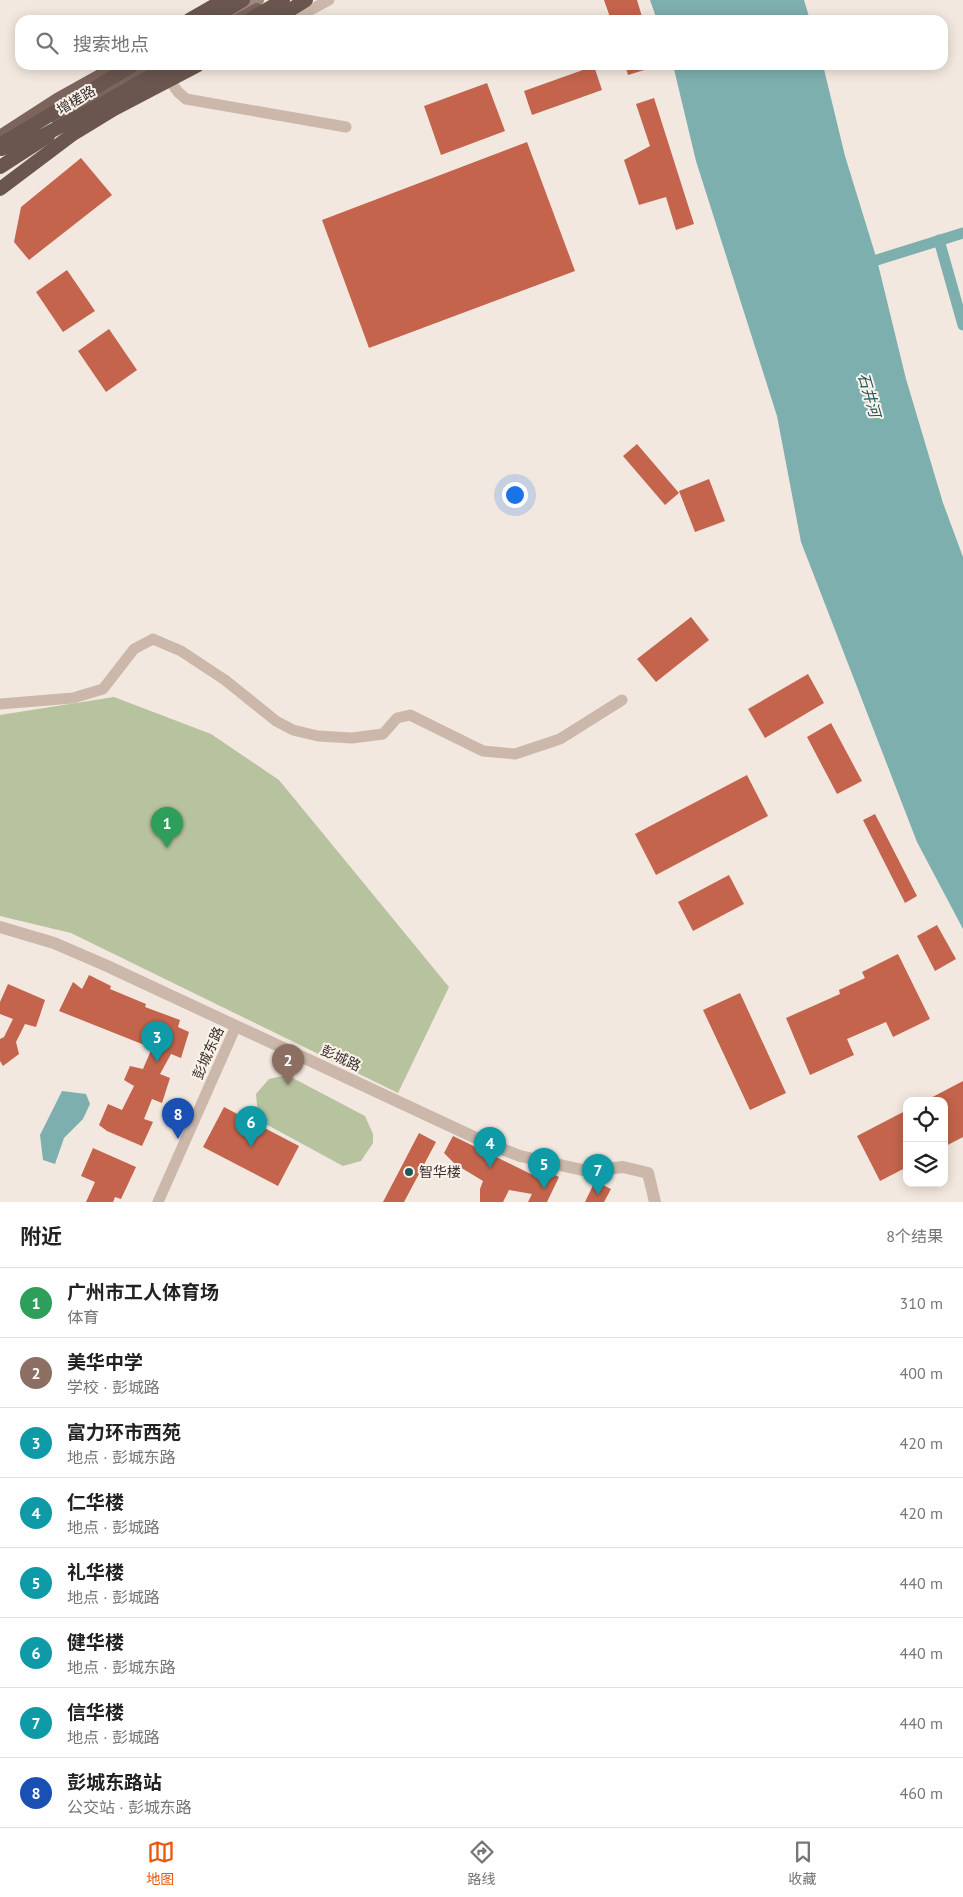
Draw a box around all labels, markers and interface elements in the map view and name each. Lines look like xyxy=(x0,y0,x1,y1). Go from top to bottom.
search box xyxy=(15,15,948,70)
icon: search xyxy=(33,29,61,57)
text: 搜索地点 xyxy=(73,32,149,56)
street label: 增槎路 xyxy=(53,81,99,119)
water label: 石井河 xyxy=(854,371,886,422)
your location xyxy=(502,482,528,508)
pin: 1 xyxy=(151,807,183,848)
pin: 3 xyxy=(141,1021,173,1062)
street label: 彭城东路 xyxy=(188,1024,228,1082)
street label: 彭城路 xyxy=(318,1041,364,1075)
pin: 2 xyxy=(272,1044,304,1085)
map controls xyxy=(903,1097,948,1187)
button: locate xyxy=(903,1097,948,1142)
pin: 8 xyxy=(162,1098,194,1139)
pin: 6 xyxy=(235,1106,267,1147)
pin: 4 xyxy=(474,1127,506,1168)
button: layers xyxy=(903,1142,948,1187)
pin: 5 xyxy=(528,1148,560,1189)
pin: 7 xyxy=(582,1154,614,1195)
place label: 智华楼 xyxy=(419,1163,461,1181)
marker: 智华楼 xyxy=(403,1166,415,1178)
text: 附近 xyxy=(20,1223,62,1250)
text: 8个结果 xyxy=(886,1226,943,1246)
text: 广州市工人体育场 xyxy=(67,1280,219,1304)
text: 1 xyxy=(31,1293,41,1313)
text: 310 m xyxy=(900,1293,943,1313)
text: 体育 xyxy=(67,1307,99,1327)
text: 美华中学 xyxy=(67,1350,143,1374)
text: 2 xyxy=(31,1363,41,1383)
text: 400 m xyxy=(900,1363,943,1383)
text: 学校 · 彭城路 xyxy=(67,1377,160,1397)
text: 富力环市西苑 xyxy=(67,1420,181,1444)
text: 3 xyxy=(31,1433,41,1453)
text: 420 m xyxy=(900,1433,943,1453)
text: 地点 · 彭城东路 xyxy=(67,1447,176,1467)
text: 仁华楼 xyxy=(67,1490,124,1514)
text: 4 xyxy=(31,1503,41,1523)
text: 420 m xyxy=(900,1503,943,1523)
text: 地点 · 彭城路 xyxy=(67,1517,160,1537)
text: 礼华楼 xyxy=(67,1560,124,1584)
text: 5 xyxy=(31,1573,41,1593)
text: 440 m xyxy=(900,1573,943,1593)
text: 地点 · 彭城路 xyxy=(67,1587,160,1607)
text: 健华楼 xyxy=(67,1630,124,1654)
text: 6 xyxy=(31,1643,41,1663)
text: 440 m xyxy=(900,1643,943,1663)
text: 地点 · 彭城东路 xyxy=(67,1657,176,1677)
text: 信华楼 xyxy=(67,1700,124,1724)
text: 7 xyxy=(31,1713,41,1733)
text: 440 m xyxy=(900,1713,943,1733)
text: 地点 · 彭城路 xyxy=(67,1727,160,1747)
text: 彭城东路站 xyxy=(67,1770,162,1794)
text: 8 xyxy=(31,1783,41,1803)
text: 460 m xyxy=(900,1783,943,1803)
text: 公交站 · 彭城东路 xyxy=(67,1797,192,1817)
tab: 地图 xyxy=(147,1838,175,1888)
tab: 路线 xyxy=(468,1838,496,1888)
tab: 收藏 xyxy=(789,1838,817,1888)

